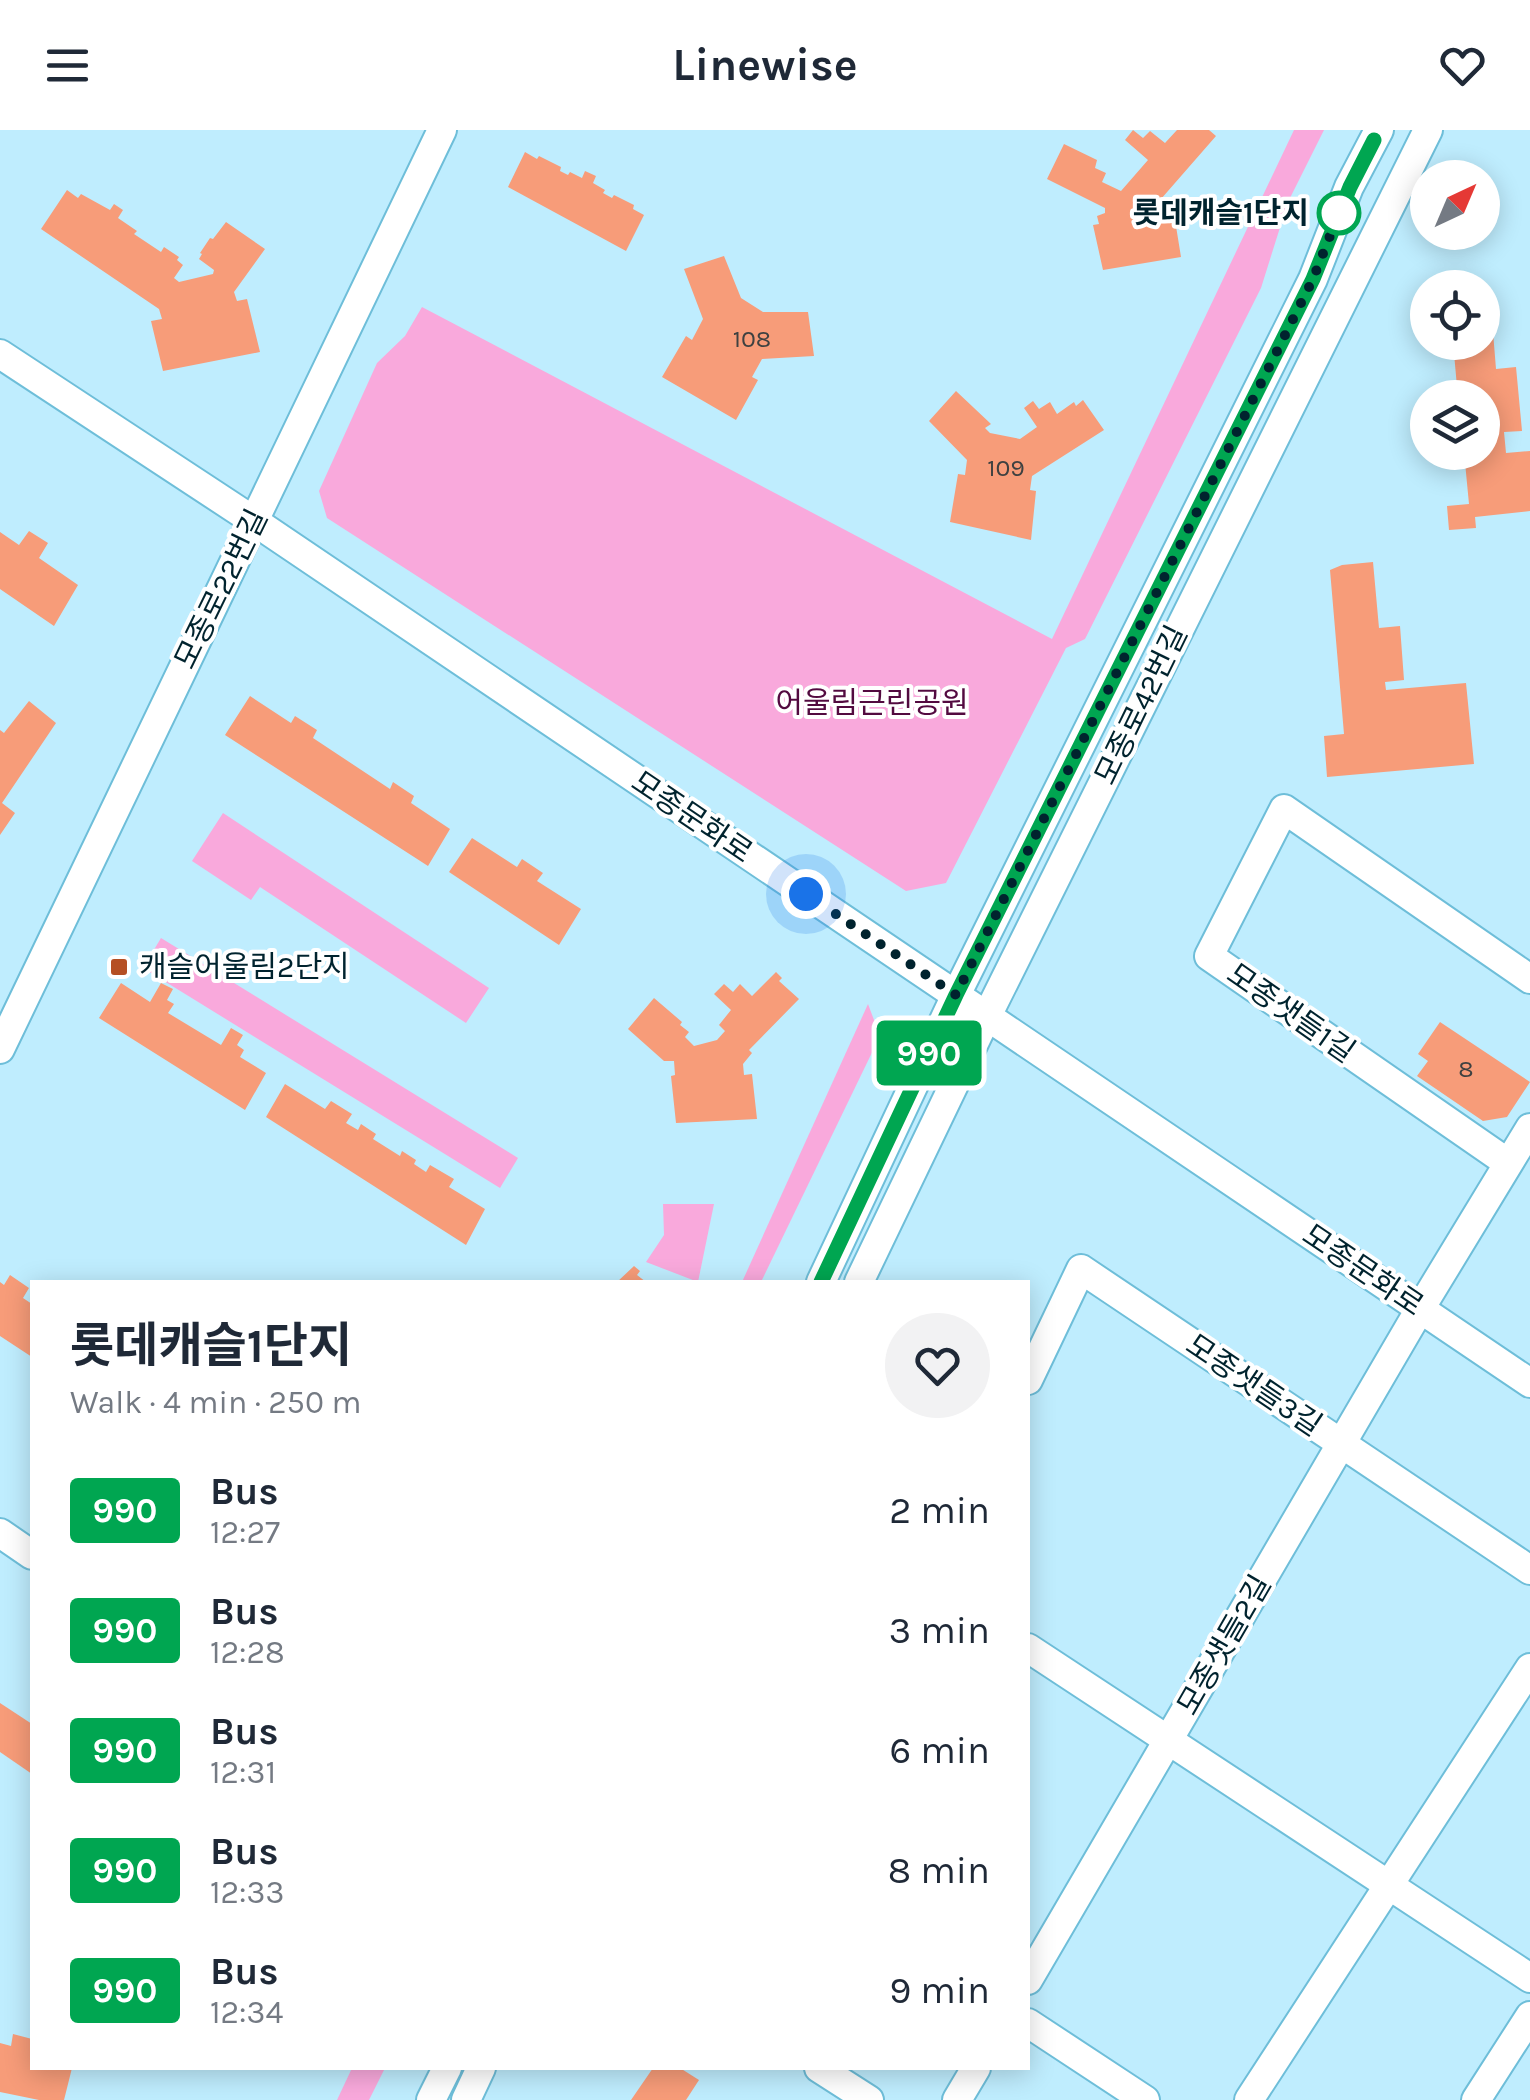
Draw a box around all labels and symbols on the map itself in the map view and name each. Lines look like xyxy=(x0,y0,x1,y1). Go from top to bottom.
north arrow xyxy=(1410,160,1500,250)
marker: 롯데캐슬1단지 xyxy=(1318,192,1360,234)
place label: 롯데캐슬1단지 xyxy=(1133,195,1309,231)
house number: 108 xyxy=(733,324,771,353)
house number: 109 xyxy=(987,453,1025,482)
street label: 모종로22번길 xyxy=(167,503,275,675)
street label: 모종로42번길 xyxy=(1087,620,1195,790)
park label: 어울림근린공원 xyxy=(775,685,969,721)
street label: 모종문화로 xyxy=(625,763,759,871)
your location xyxy=(781,869,831,919)
place label: 캐슬어울림2단지 xyxy=(139,949,350,985)
marker: 캐슬어울림2단지 xyxy=(108,956,130,978)
street label: 모종샛들1길 xyxy=(1220,956,1362,1070)
line badge: 990 xyxy=(872,1020,986,1086)
house number: 8 xyxy=(1458,1054,1474,1083)
street label: 모종문화로 xyxy=(1296,1216,1430,1324)
street label: 모종샛들3길 xyxy=(1179,1327,1329,1443)
street label: 모종샛들2길 xyxy=(1170,1569,1278,1721)

